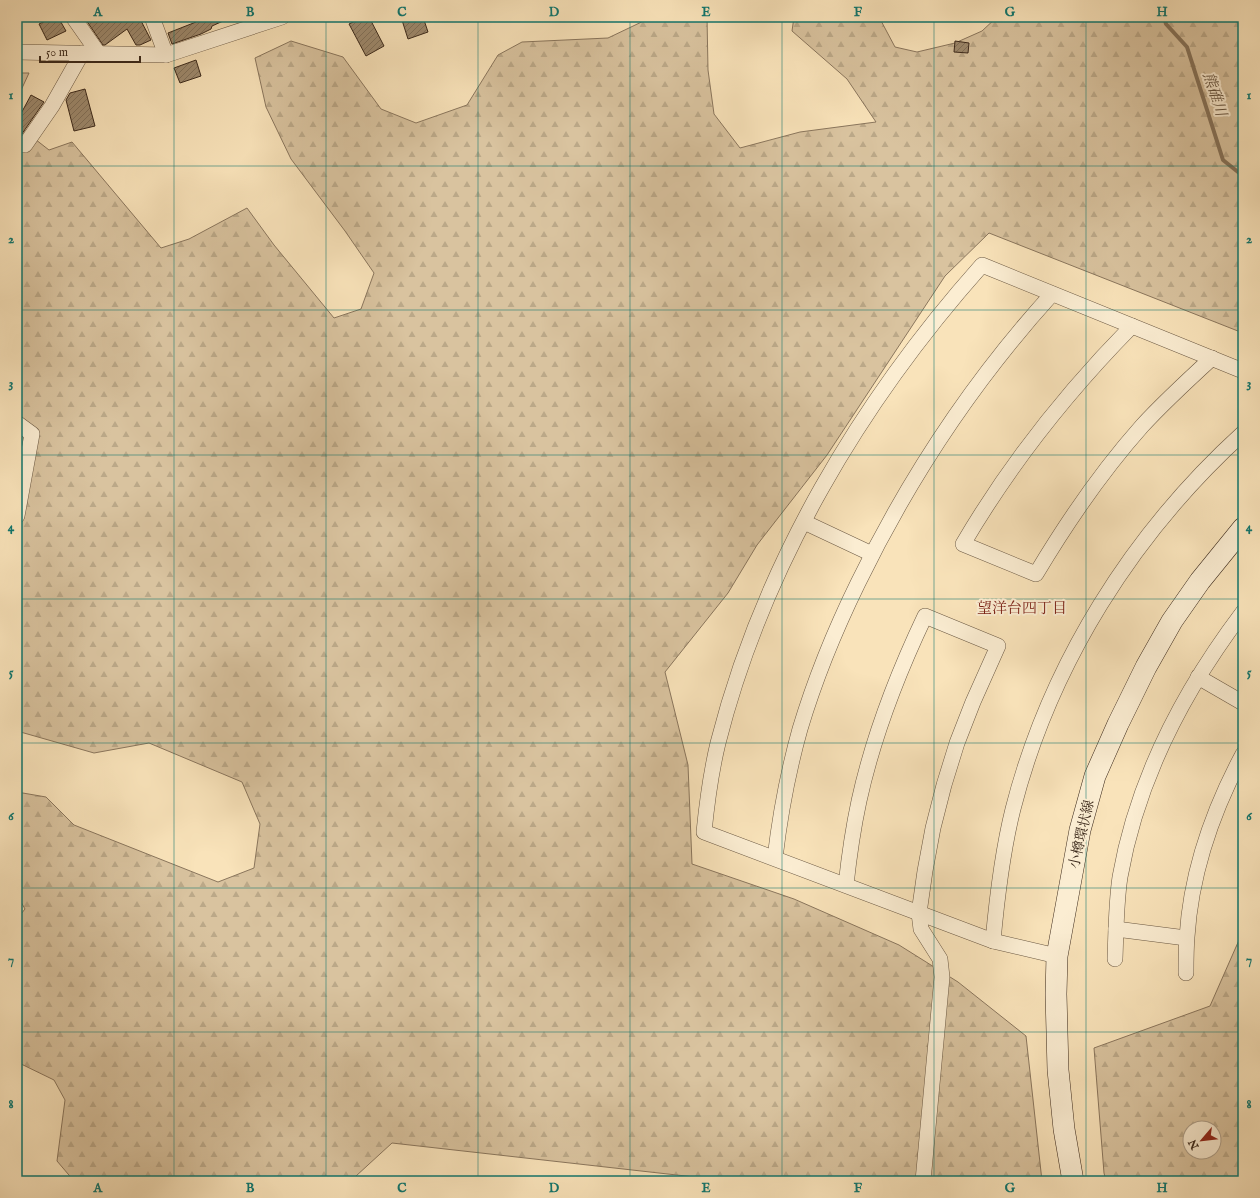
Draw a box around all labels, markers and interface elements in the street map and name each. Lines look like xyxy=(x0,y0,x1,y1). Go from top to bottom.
text: A xyxy=(93,4,104,21)
text: B xyxy=(246,4,255,21)
text: C xyxy=(397,4,407,21)
text: D xyxy=(549,4,560,21)
text: E xyxy=(701,4,711,21)
text: F xyxy=(854,4,863,21)
text: G xyxy=(1005,4,1016,21)
text: H xyxy=(1156,4,1168,21)
scale bar xyxy=(40,38,140,64)
text: 50 m xyxy=(46,45,68,60)
water label: 熊碓川 xyxy=(1199,70,1231,120)
text: 1 xyxy=(9,87,14,104)
text: 1 xyxy=(1247,87,1252,104)
text: 2 xyxy=(8,231,14,248)
text: 2 xyxy=(1246,231,1252,248)
text: 3 xyxy=(9,375,14,392)
text: 3 xyxy=(1247,375,1252,392)
text: 4 xyxy=(8,519,15,536)
text: 4 xyxy=(1246,519,1253,536)
district label: 望洋台四丁目 xyxy=(977,599,1067,618)
text: 5 xyxy=(9,664,14,681)
text: 5 xyxy=(1247,664,1252,681)
street label: 小樽環状線 xyxy=(1065,798,1099,870)
text: 6 xyxy=(8,808,14,825)
text: 6 xyxy=(1246,808,1252,825)
text: 7 xyxy=(8,952,14,969)
text: 7 xyxy=(1246,952,1252,969)
text: 8 xyxy=(8,1096,14,1113)
text: 8 xyxy=(1246,1096,1252,1113)
north arrow xyxy=(1182,1120,1222,1160)
text: N xyxy=(1185,1136,1203,1153)
text: A xyxy=(93,1180,104,1197)
text: B xyxy=(246,1180,255,1197)
text: C xyxy=(397,1180,407,1197)
text: D xyxy=(549,1180,560,1197)
text: E xyxy=(701,1180,711,1197)
text: F xyxy=(854,1180,863,1197)
text: G xyxy=(1005,1180,1016,1197)
text: H xyxy=(1156,1180,1168,1197)

